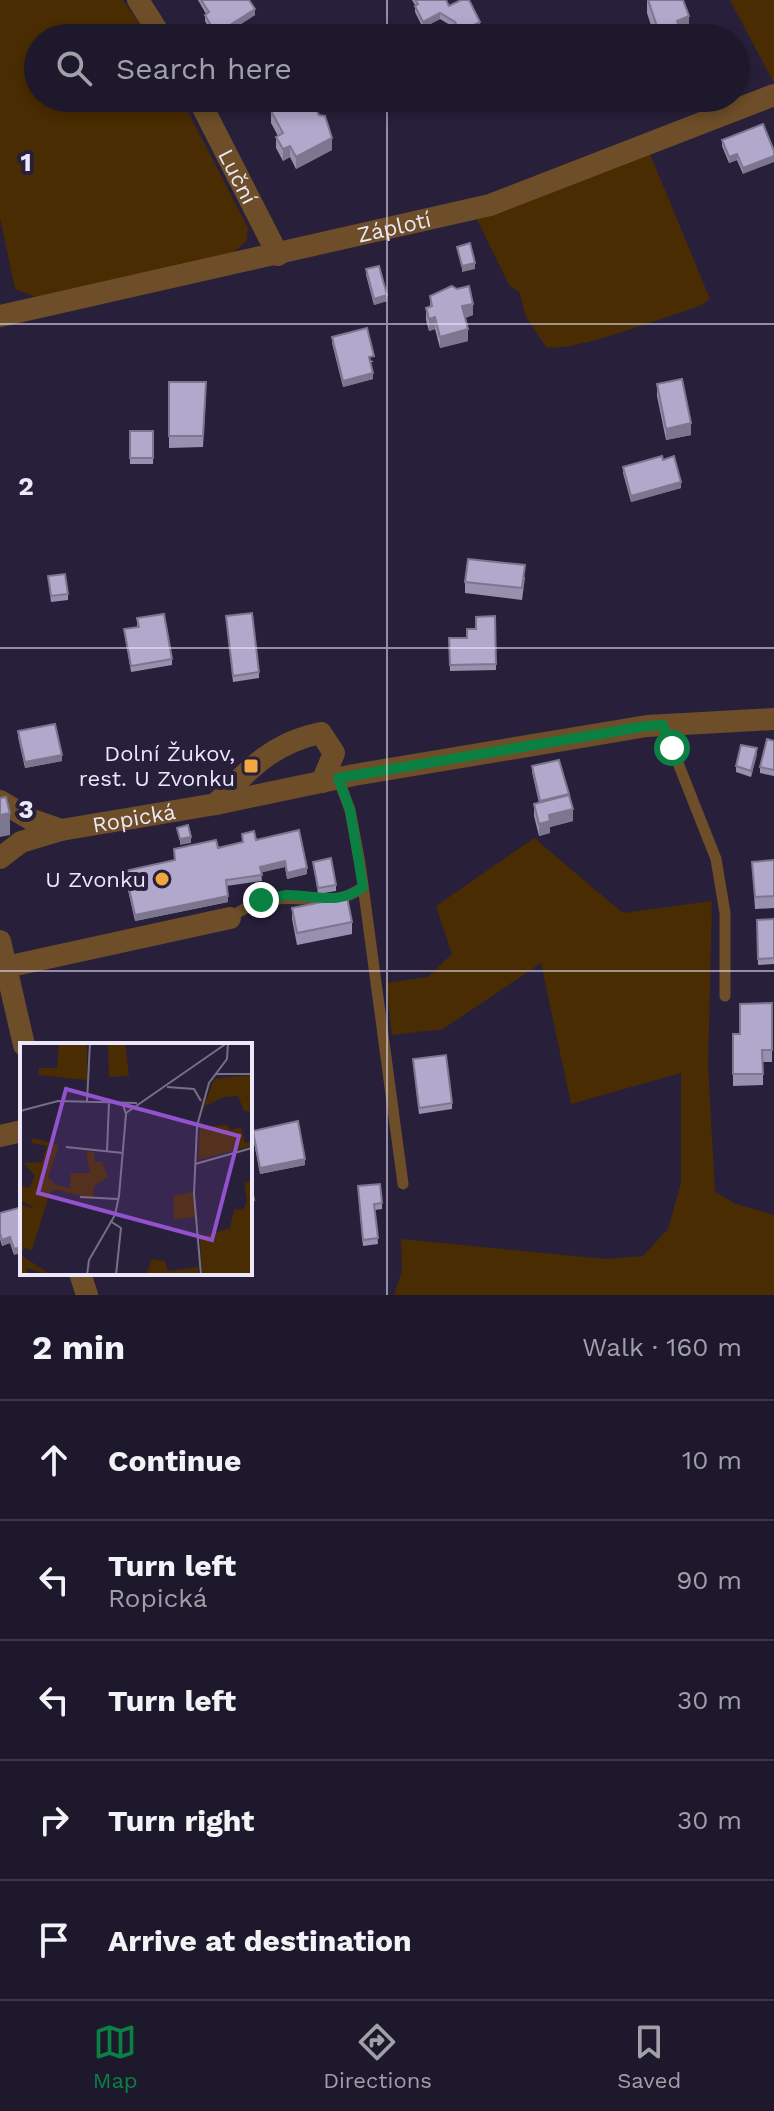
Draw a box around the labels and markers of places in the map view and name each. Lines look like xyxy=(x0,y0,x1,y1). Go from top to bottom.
place label: Dolní Žukov, rest. U Zvonku xyxy=(79,741,235,791)
marker: Dolní Žukov, rest. U Zvonku xyxy=(242,757,260,775)
place label: U Zvonku xyxy=(45,867,146,892)
marker: U Zvonku xyxy=(153,870,171,888)

